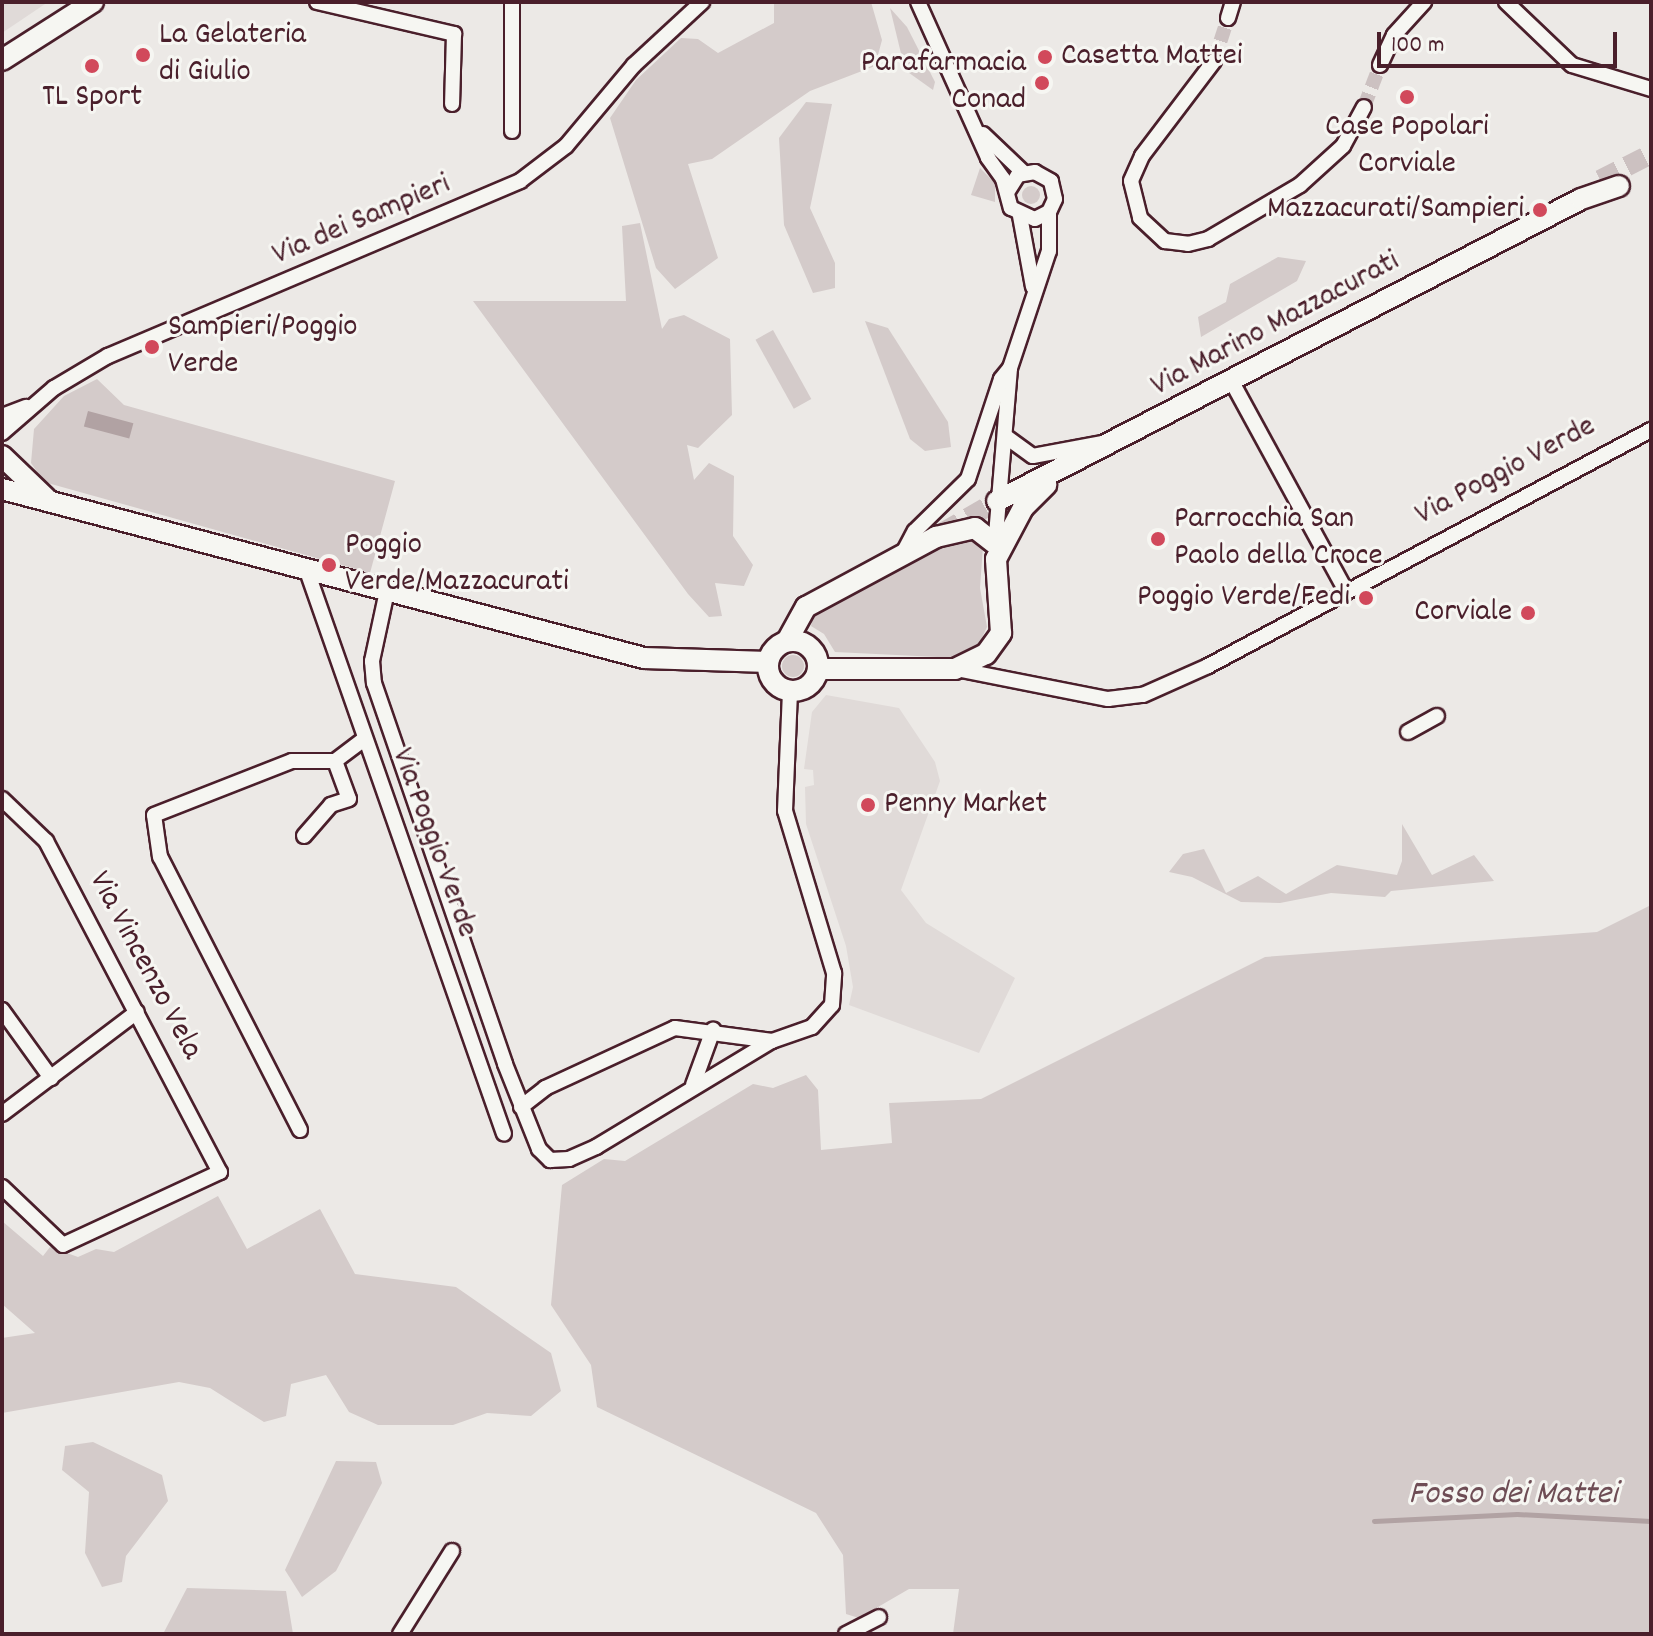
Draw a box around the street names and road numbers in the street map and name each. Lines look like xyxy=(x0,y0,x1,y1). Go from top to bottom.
street label: Via dei Sampieri xyxy=(267,166,457,276)
street label: Via Marino Mazzacurati xyxy=(1145,243,1407,407)
street label: Via Poggio Verde xyxy=(1409,409,1603,535)
street label: Via Poggio Verde xyxy=(381,743,485,943)
street label: Via Vincenzo Vela xyxy=(78,866,210,1066)

